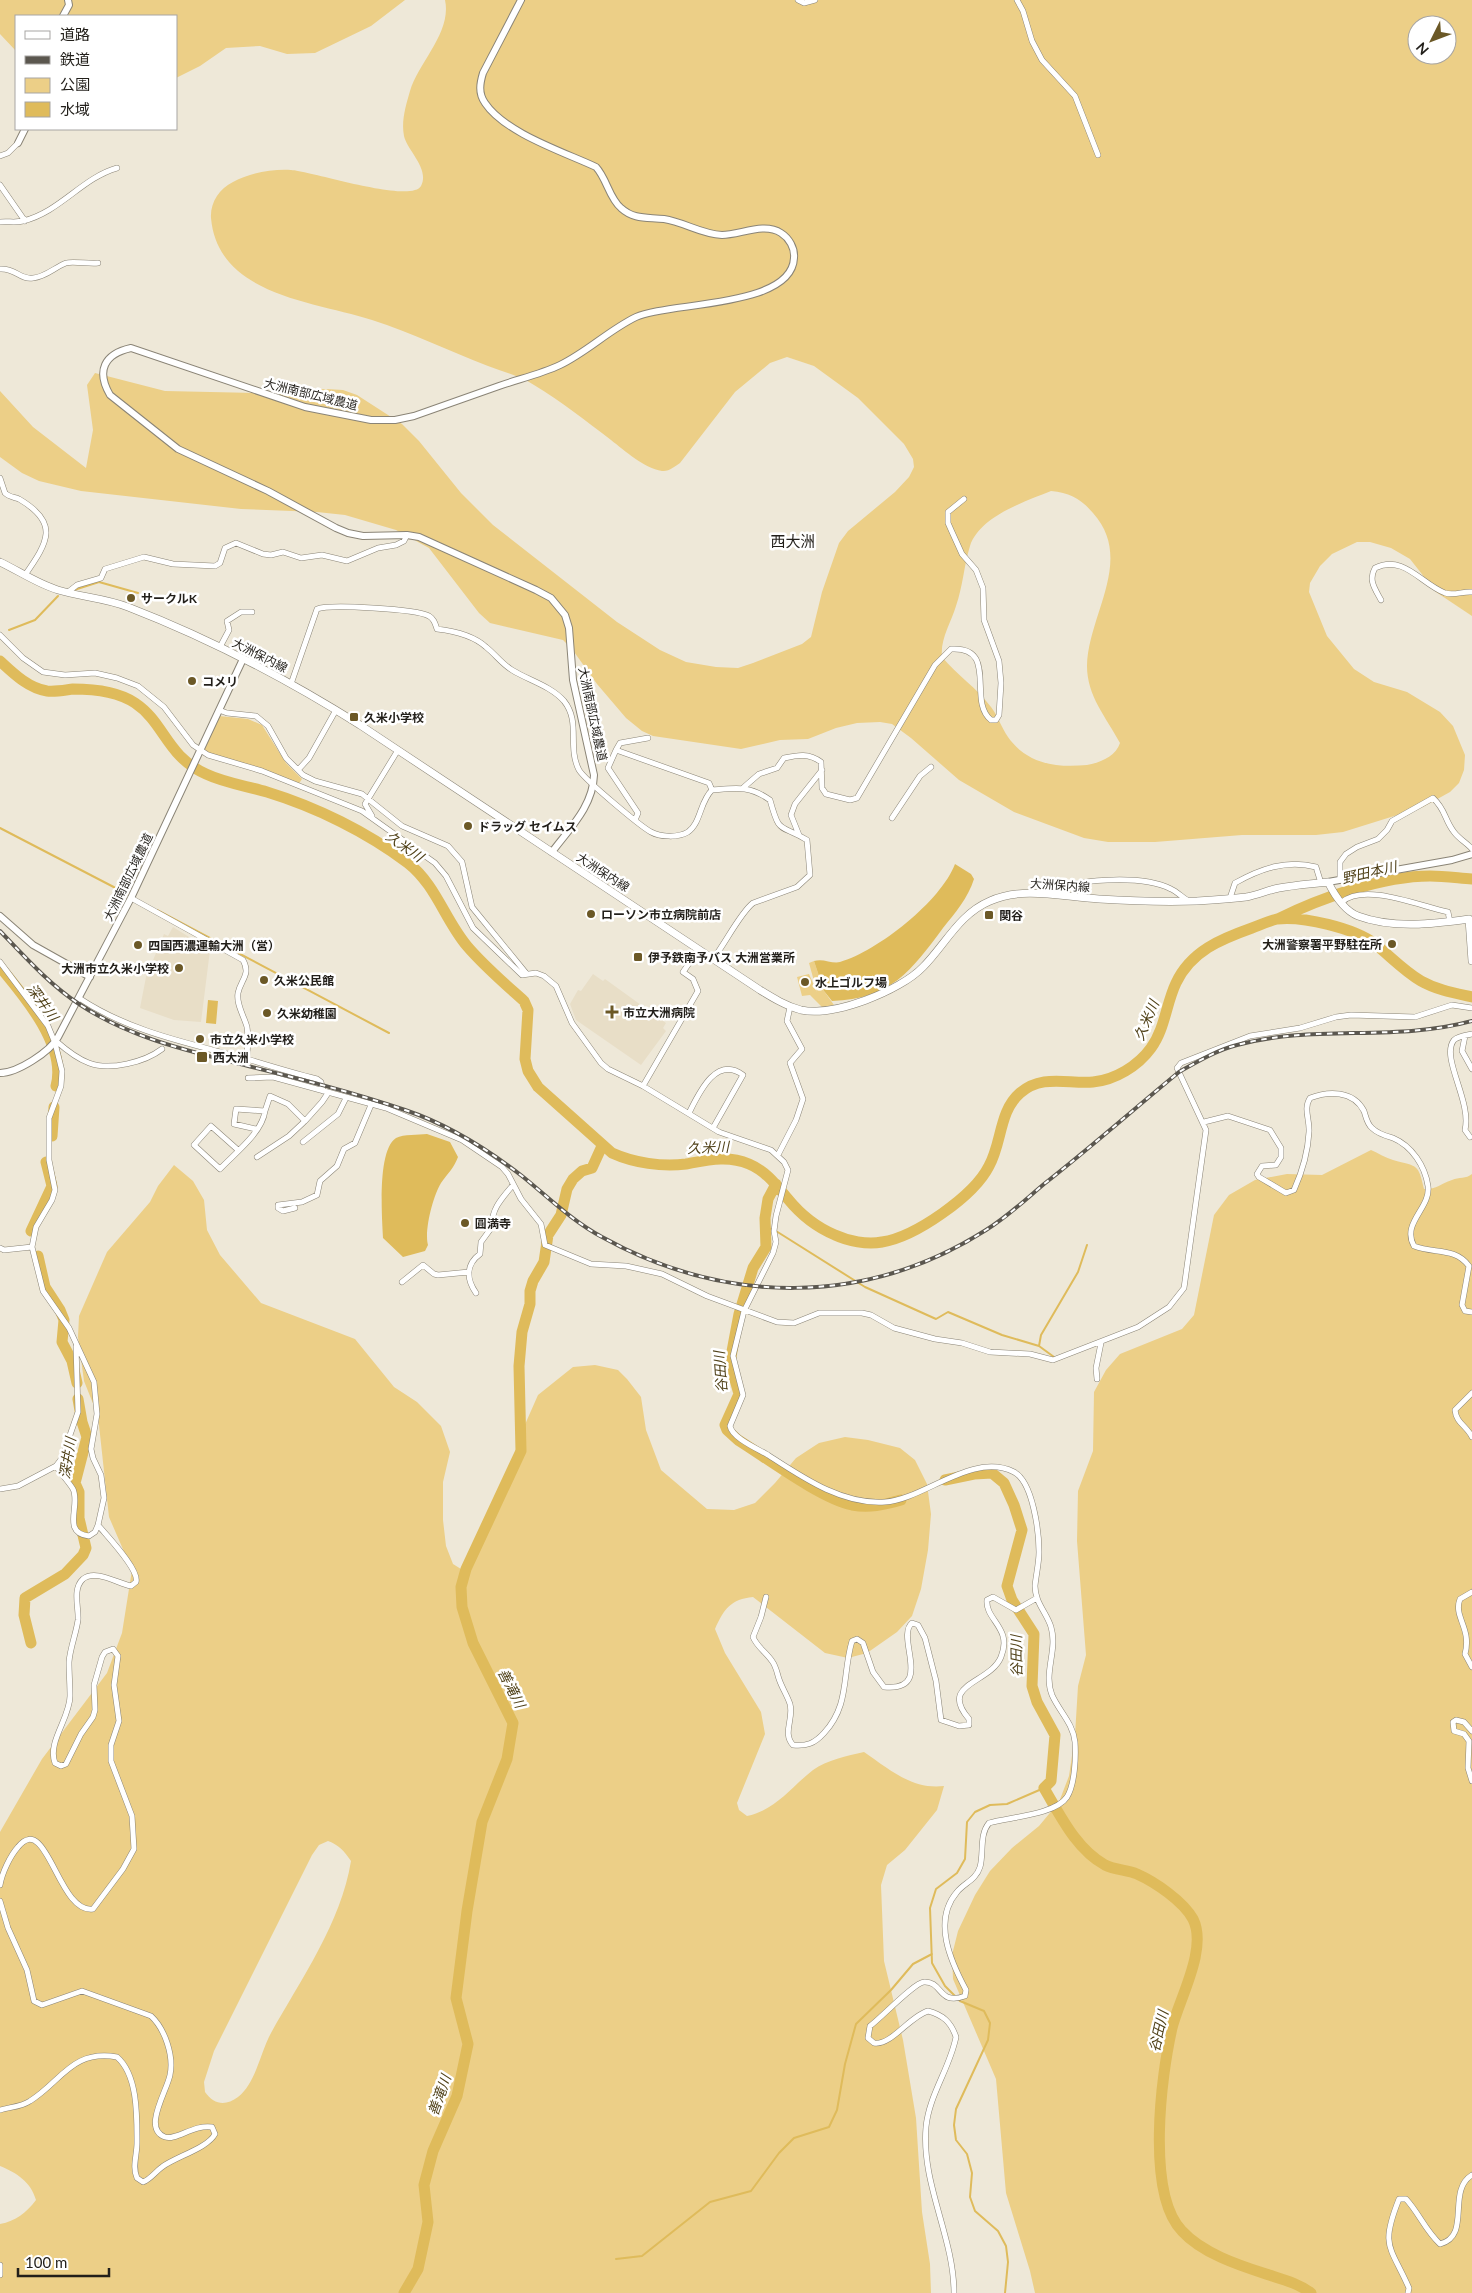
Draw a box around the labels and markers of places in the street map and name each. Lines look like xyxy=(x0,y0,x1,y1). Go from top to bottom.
place label: サークルK xyxy=(141,591,198,606)
marker: サークルK xyxy=(125,592,137,604)
place label: コメリ xyxy=(202,674,238,689)
marker: コメリ xyxy=(186,675,198,687)
place label: 久米小学校 xyxy=(364,710,424,725)
marker: 久米小学校 xyxy=(348,711,360,723)
place label: ドラッグ セイムス xyxy=(478,819,577,834)
marker: ドラッグ セイムス xyxy=(462,820,474,832)
place label: ローソン市立病院前店 xyxy=(601,907,721,922)
marker: ローソン市立病院前店 xyxy=(585,908,597,920)
place label: 関谷 xyxy=(999,908,1023,923)
marker: 関谷 xyxy=(983,909,995,921)
place label: 大洲警察署平野駐在所 xyxy=(1262,937,1382,952)
place label: 四国西濃運輸大洲（営） xyxy=(148,938,280,953)
marker: 大洲警察署平野駐在所 xyxy=(1386,938,1398,950)
marker: 四国西濃運輸大洲（営） xyxy=(132,939,144,951)
place label: 伊予鉄南予バス 大洲営業所 xyxy=(648,950,795,965)
marker: 伊予鉄南予バス 大洲営業所 xyxy=(632,951,644,963)
place label: 大洲市立久米小学校 xyxy=(61,961,169,976)
marker: 大洲市立久米小学校 xyxy=(173,962,185,974)
place label: 久米公民館 xyxy=(274,973,334,988)
marker: 久米公民館 xyxy=(258,974,270,986)
place label: 水上ゴルフ場 xyxy=(815,975,887,990)
marker: 水上ゴルフ場 xyxy=(799,976,811,988)
marker: 市立大洲病院 xyxy=(605,1005,619,1019)
place label: 市立大洲病院 xyxy=(623,1005,695,1020)
place label: 久米幼稚園 xyxy=(277,1006,337,1021)
marker: 久米幼稚園 xyxy=(261,1007,273,1019)
place label: 市立久米小学校 xyxy=(210,1032,294,1047)
marker: 市立久米小学校 xyxy=(194,1033,206,1045)
marker: 西大洲 xyxy=(195,1050,209,1064)
place label: 西大洲 xyxy=(213,1050,249,1065)
place label: 圓満寺 xyxy=(475,1216,511,1231)
marker: 圓満寺 xyxy=(459,1217,471,1229)

